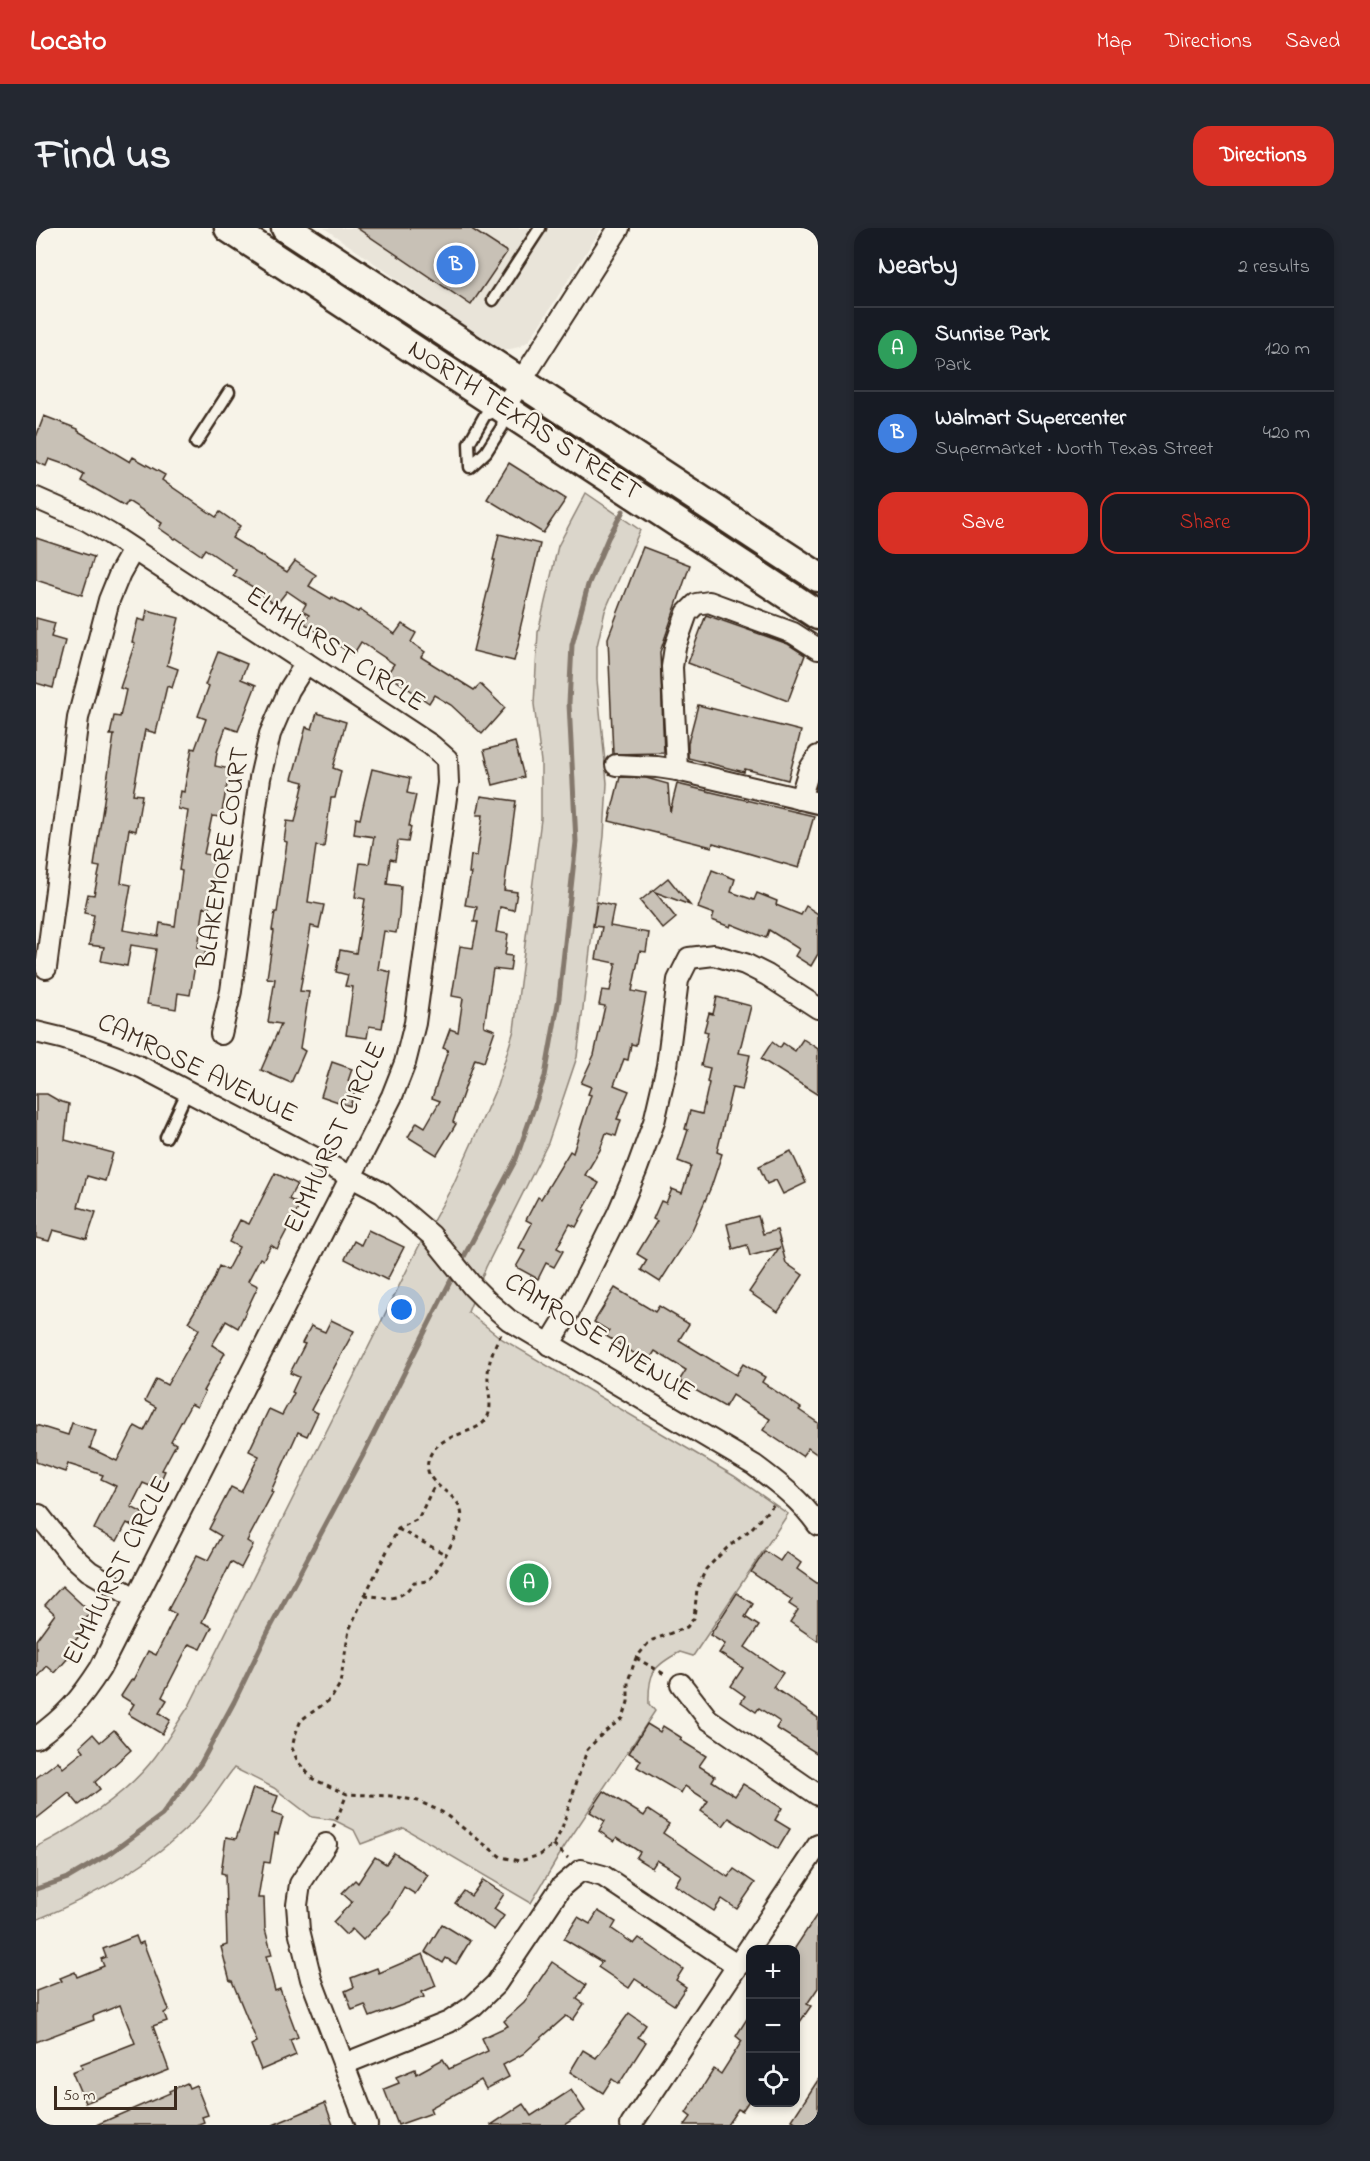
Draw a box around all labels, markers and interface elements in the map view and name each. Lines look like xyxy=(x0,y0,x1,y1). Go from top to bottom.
text: Locato xyxy=(30,22,106,63)
text: Map xyxy=(1096,27,1132,57)
text: Directions xyxy=(1165,27,1252,57)
text: Saved xyxy=(1285,27,1340,57)
text: Find us xyxy=(36,126,171,187)
button: Directions xyxy=(1193,126,1334,186)
pin: B xyxy=(436,243,476,288)
text: Nearby xyxy=(878,248,957,286)
text: 2 results xyxy=(1238,253,1310,282)
text: Sunrise Park xyxy=(935,319,1050,351)
street label: NORTH TEXAS STREET xyxy=(400,331,648,511)
text: A xyxy=(891,335,904,364)
text: 120 m xyxy=(1265,335,1310,364)
text: Park xyxy=(935,351,971,380)
text: Walmart Supercenter xyxy=(935,403,1126,435)
text: B xyxy=(891,419,904,448)
text: 420 m xyxy=(1263,419,1310,448)
text: Supermarket · North Texas Street xyxy=(935,435,1214,464)
button: Save xyxy=(878,492,1088,554)
button: Share xyxy=(1100,492,1310,554)
street label: ELMHURST CIRCLE xyxy=(237,577,433,723)
street label: BLAKEMORE COURT xyxy=(187,744,261,973)
street label: CAMROSE AVENUE xyxy=(90,1004,304,1134)
street label: ELMHURST CIRCLE xyxy=(274,1036,398,1240)
street label: CAMROSE AVENUE xyxy=(496,1264,702,1412)
your location xyxy=(387,1295,416,1324)
street label: ELMHURST CIRCLE xyxy=(54,1470,182,1672)
pin: A xyxy=(510,1560,548,1606)
map controls xyxy=(746,1945,800,2107)
button: + xyxy=(746,1945,800,1999)
button: − xyxy=(746,1999,800,2053)
button: locate xyxy=(746,2053,800,2107)
scale bar xyxy=(54,2083,177,2110)
text: 50 m xyxy=(63,2084,95,2108)

